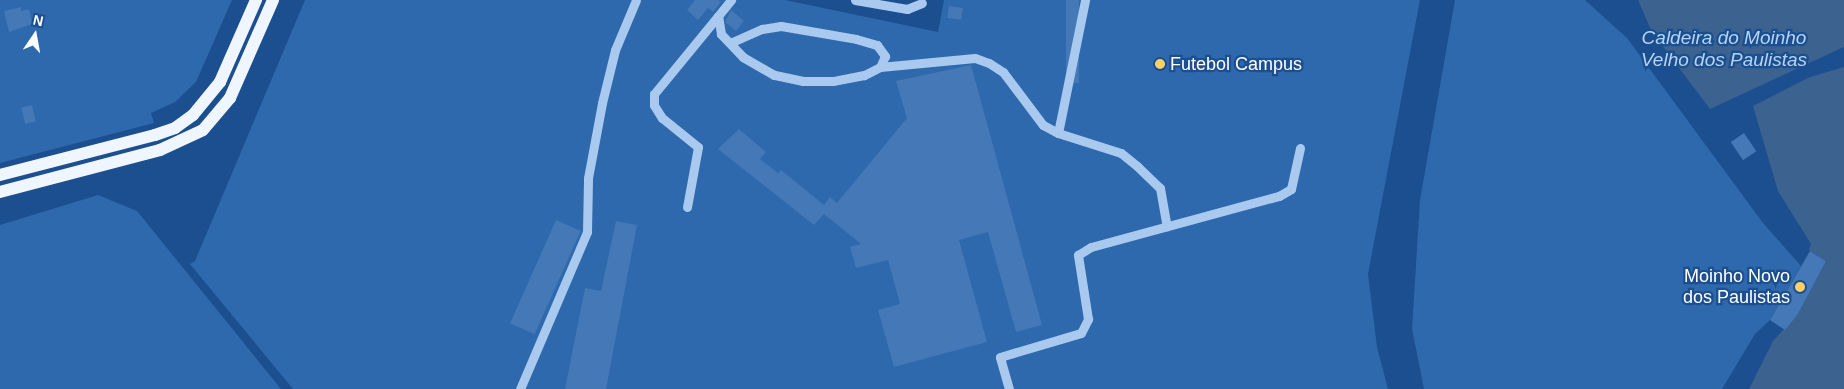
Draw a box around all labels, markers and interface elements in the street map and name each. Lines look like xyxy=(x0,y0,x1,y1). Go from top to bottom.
north arrow xyxy=(10,10,60,60)
text: N xyxy=(32,11,45,29)
water label: Caldeira do Moinho Velho dos Paulistas xyxy=(1641,27,1807,71)
place label: Futebol Campus xyxy=(1170,53,1302,75)
marker: Futebol Campus xyxy=(1154,58,1166,70)
place label: Moinho Novo dos Paulistas xyxy=(1683,266,1790,308)
marker: Moinho Novo dos Paulistas xyxy=(1794,281,1806,293)

